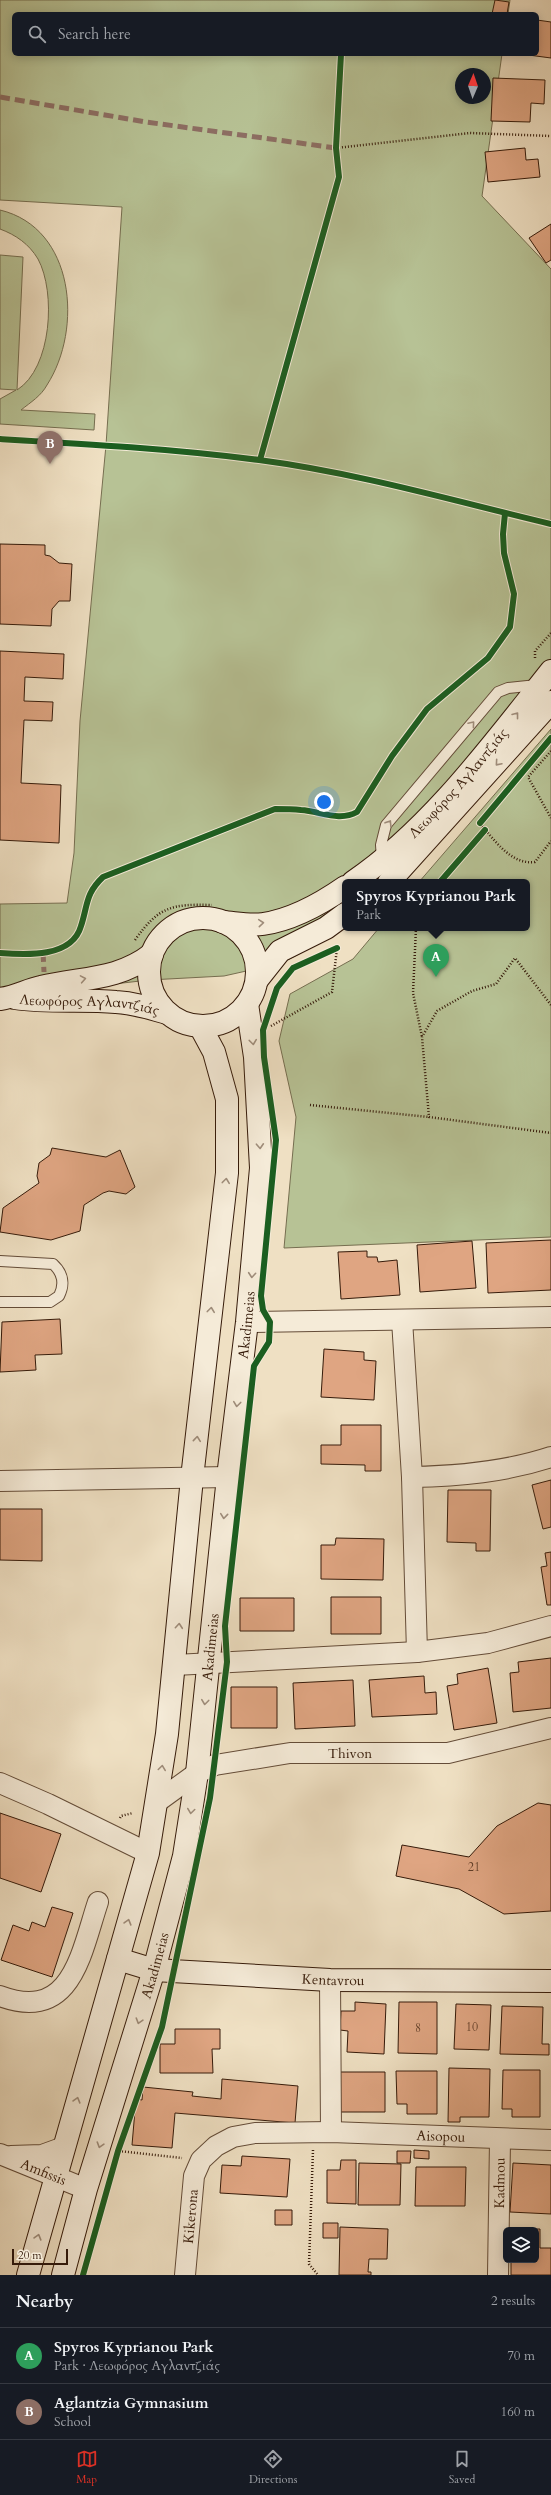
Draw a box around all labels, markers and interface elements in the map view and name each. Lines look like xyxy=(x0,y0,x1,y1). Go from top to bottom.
search box xyxy=(12,12,539,56)
icon: search xyxy=(26,23,48,45)
text: Search here xyxy=(58,24,131,44)
north arrow xyxy=(455,68,491,104)
pin: B xyxy=(37,431,63,464)
one-way arrow xyxy=(512,712,519,719)
one-way arrow xyxy=(467,721,474,728)
street label: Λεωφόρος Αγλαντζιάς xyxy=(404,724,512,842)
one-way arrow xyxy=(495,758,502,765)
your location xyxy=(314,792,334,812)
one-way arrow xyxy=(384,821,391,828)
popup xyxy=(342,879,530,931)
text: Spyros Kyprianou Park xyxy=(356,886,516,906)
text: Park xyxy=(356,906,381,924)
one-way arrow xyxy=(258,919,264,928)
pin: A xyxy=(423,944,449,977)
one-way arrow xyxy=(80,976,86,984)
street label: Λεωφόρος Αγλαντζιάς xyxy=(19,989,162,1020)
one-way arrow xyxy=(248,1039,257,1045)
one-way arrow xyxy=(256,1143,264,1149)
one-way arrow xyxy=(221,1178,230,1184)
one-way arrow xyxy=(247,1272,256,1278)
street label: Akadimeias xyxy=(233,1290,259,1360)
one-way arrow xyxy=(206,1307,215,1313)
one-way arrow xyxy=(233,1401,242,1407)
one-way arrow xyxy=(192,1436,201,1442)
one-way arrow xyxy=(220,1513,229,1519)
street label: Akadimeias xyxy=(197,1612,223,1682)
one-way arrow xyxy=(174,1623,183,1629)
one-way arrow xyxy=(201,1699,210,1705)
street label: Thivon xyxy=(328,1744,372,1763)
one-way arrow xyxy=(157,1765,166,1771)
one-way arrow xyxy=(187,1808,196,1815)
house number: 21 xyxy=(468,1859,480,1875)
one-way arrow xyxy=(123,1918,132,1925)
street label: Akadimeias xyxy=(136,1930,173,2001)
street label: Kentavrou xyxy=(301,1969,365,1990)
one-way arrow xyxy=(135,2017,143,2024)
house number: 10 xyxy=(466,2019,478,2035)
house number: 8 xyxy=(415,2020,421,2036)
one-way arrow xyxy=(72,2096,81,2103)
street label: Aisopou xyxy=(416,2126,466,2146)
one-way arrow xyxy=(96,2141,105,2148)
street label: Amfissis xyxy=(18,2154,69,2190)
street label: Kadmou xyxy=(489,2157,509,2209)
street label: Kikerona xyxy=(178,2188,202,2244)
map controls xyxy=(503,2227,539,2263)
button: layers xyxy=(503,2227,539,2263)
one-way arrow xyxy=(33,2234,42,2241)
scale bar xyxy=(12,2247,68,2266)
text: 20 m xyxy=(18,2248,42,2263)
text: Nearby xyxy=(16,2290,73,2313)
text: 2 results xyxy=(491,2292,535,2310)
text: Spyros Kyprianou Park xyxy=(54,2337,214,2357)
text: A xyxy=(24,2347,34,2365)
text: 70 m xyxy=(507,2347,535,2365)
text: Park · Λεωφόρος Αγλαντζιάς xyxy=(54,2357,220,2375)
text: Aglantzia Gymnasium xyxy=(54,2393,209,2413)
text: B xyxy=(24,2403,34,2421)
text: 160 m xyxy=(501,2403,535,2421)
text: School xyxy=(54,2413,91,2431)
tab: Map xyxy=(76,2448,98,2487)
tab: Directions xyxy=(249,2448,297,2487)
tab: Saved xyxy=(449,2448,475,2487)

